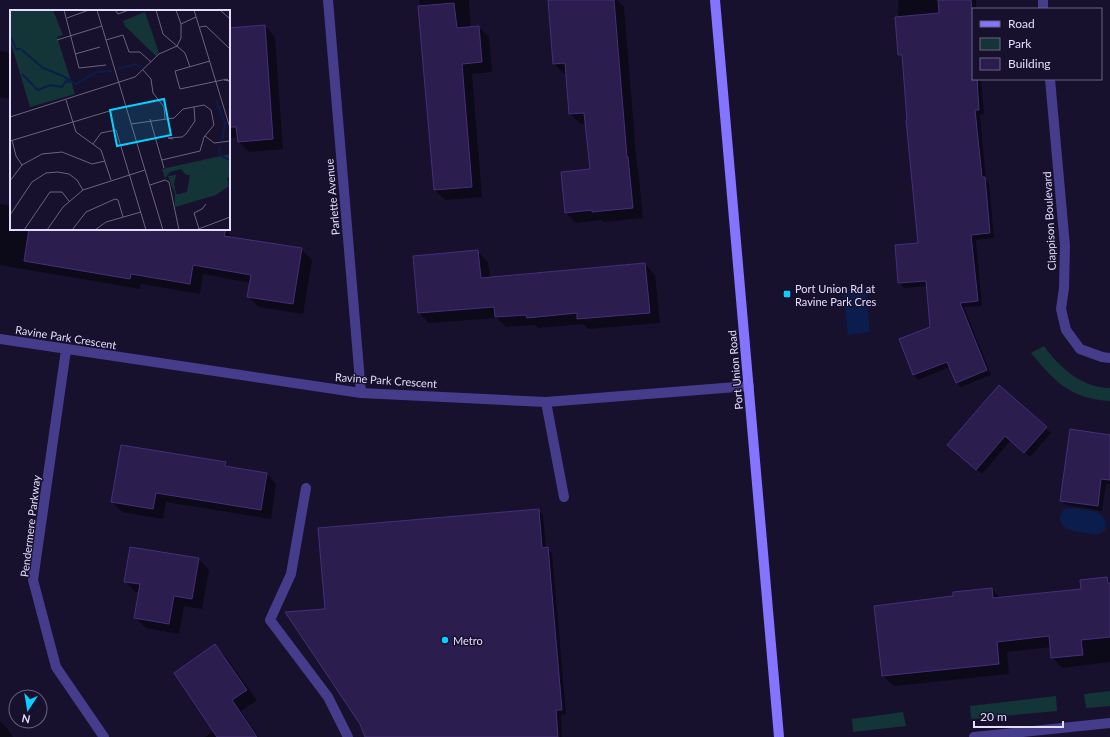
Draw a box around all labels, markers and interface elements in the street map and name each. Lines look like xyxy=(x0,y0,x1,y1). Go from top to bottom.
legend xyxy=(972,8,1102,80)
inset map xyxy=(10,10,230,230)
text: Road xyxy=(1008,16,1035,31)
text: Park xyxy=(1008,36,1032,51)
text: Building xyxy=(1008,56,1051,71)
street label: Parlette Avenue xyxy=(322,158,342,236)
street label: Clappison Boulevard xyxy=(1040,171,1058,271)
place label: Port Union Rd at Ravine Park Cres xyxy=(795,282,876,308)
marker: Port Union Rd at Ravine Park Cres xyxy=(782,289,792,299)
street label: Ravine Park Crescent xyxy=(15,323,118,351)
street label: Port Union Road xyxy=(725,330,745,410)
street label: Ravine Park Crescent xyxy=(335,370,437,390)
street label: Pendermere Parkway xyxy=(17,474,43,578)
place label: Metro xyxy=(453,634,483,647)
marker: Metro xyxy=(440,635,450,645)
north arrow xyxy=(8,689,48,729)
scale bar xyxy=(974,703,1063,729)
text: 20 m xyxy=(980,709,1007,724)
text: N xyxy=(20,712,31,727)

